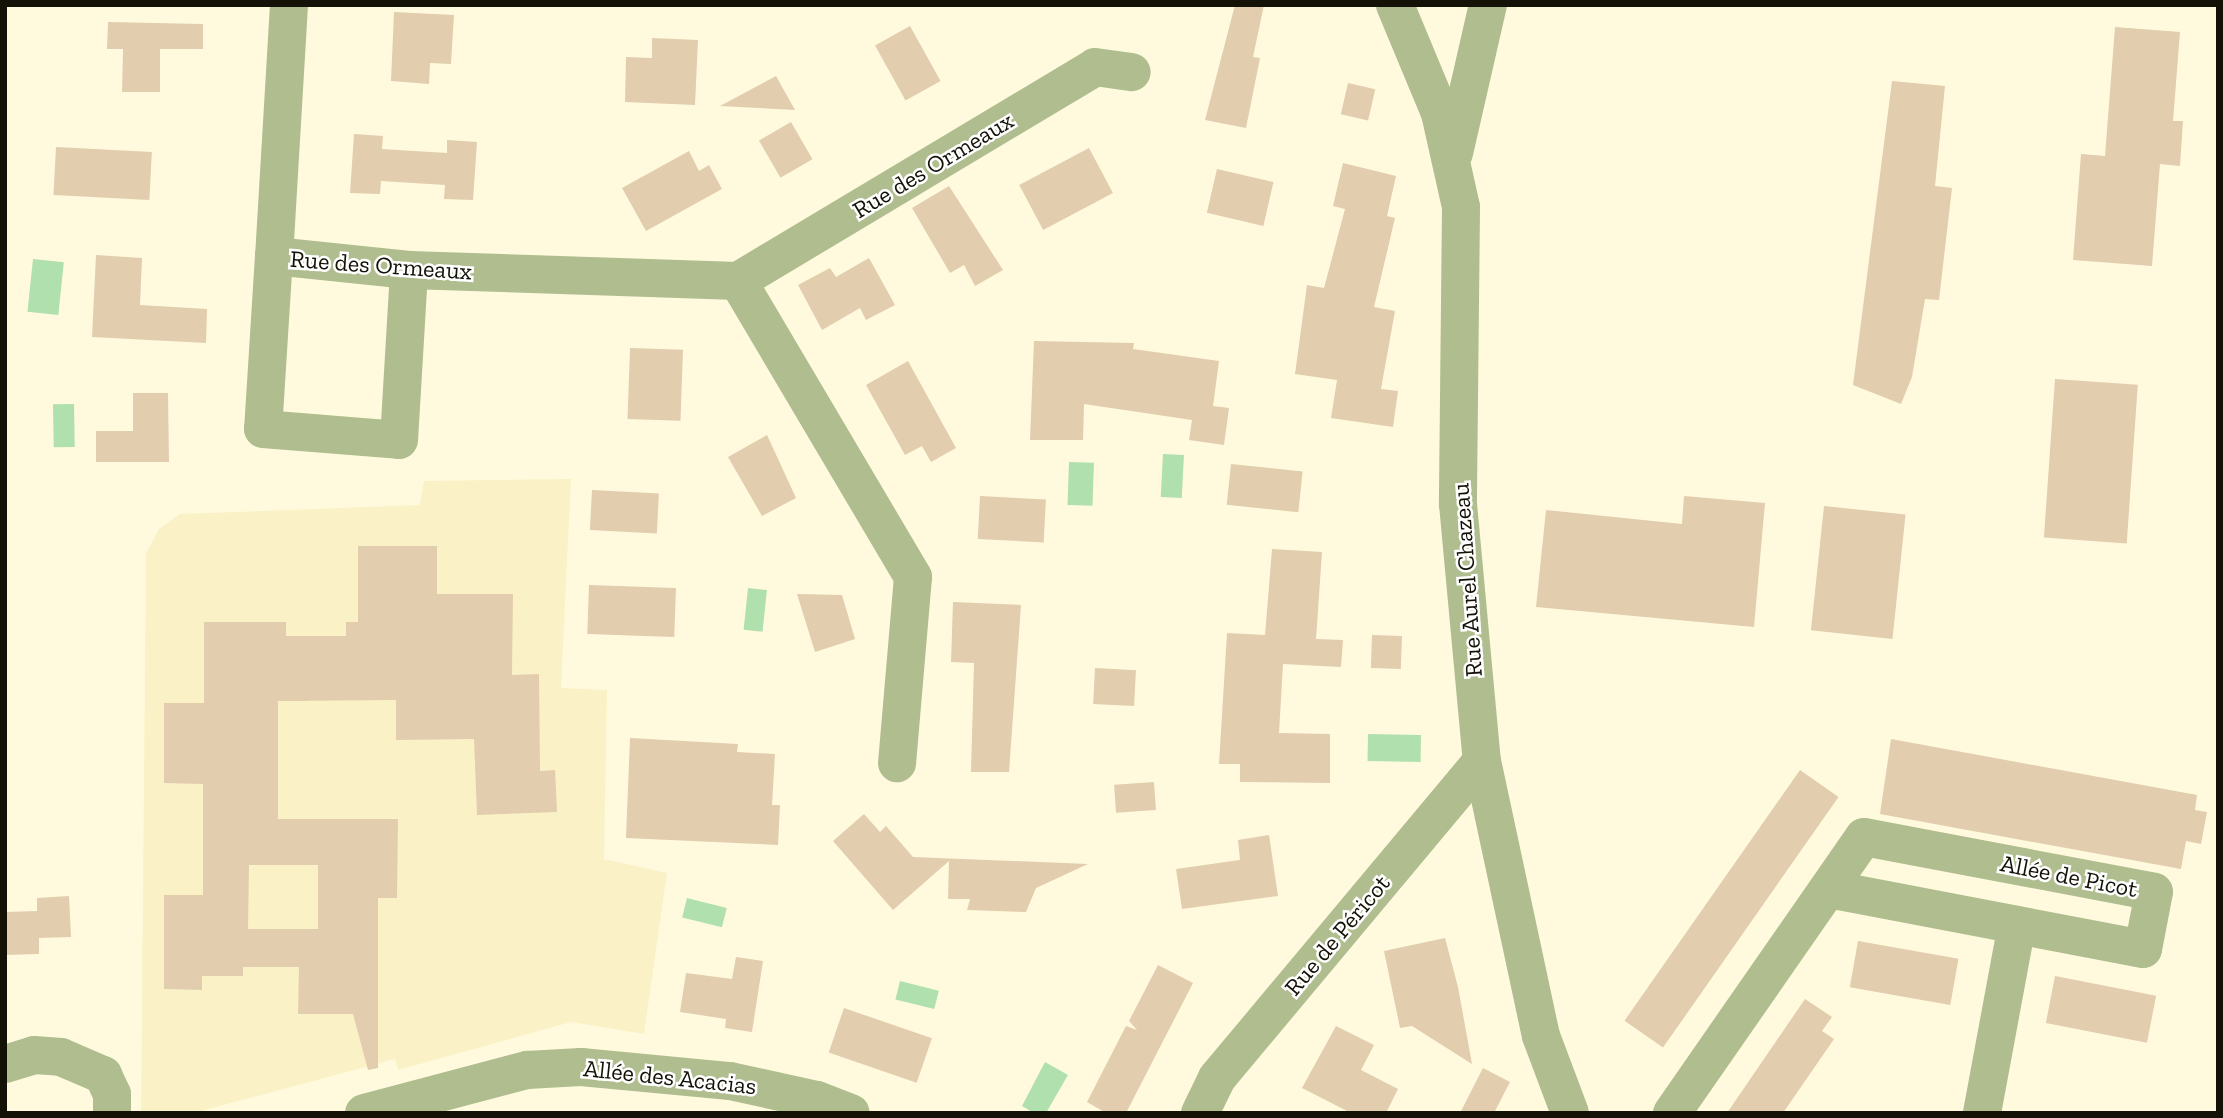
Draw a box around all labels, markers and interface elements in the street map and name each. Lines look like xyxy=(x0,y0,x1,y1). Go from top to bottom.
street label: Rue des Ormeaux xyxy=(847,106,1019,224)
street label: Rue des Ormeaux xyxy=(289,244,473,286)
street label: Rue Aurel Chazeau xyxy=(1446,482,1488,678)
street label: Allée de Picot xyxy=(1998,849,2140,903)
street label: Rue de Péricot xyxy=(1278,869,1396,1001)
street label: Allée des Acacias xyxy=(582,1054,758,1100)

